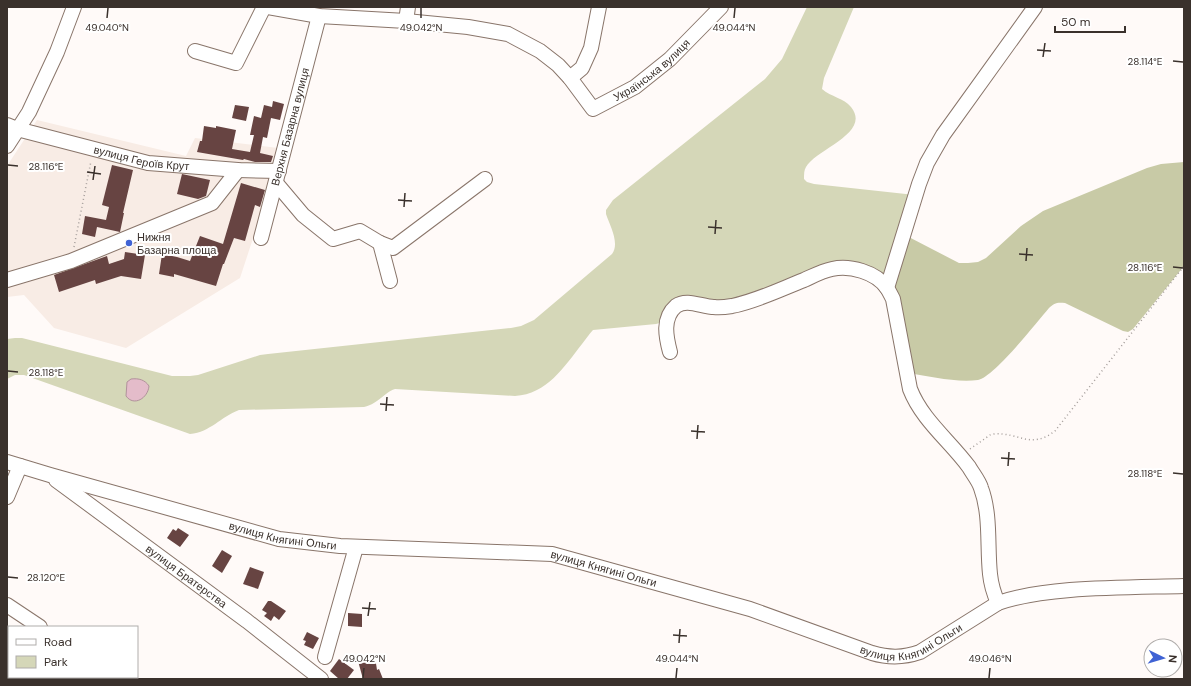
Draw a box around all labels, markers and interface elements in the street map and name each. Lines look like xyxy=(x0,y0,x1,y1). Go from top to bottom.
scale bar xyxy=(1055,8,1125,34)
text: 50 m xyxy=(1061,14,1090,30)
text: 49.040°N xyxy=(85,21,129,34)
text: 49.042°N xyxy=(400,21,442,34)
text: 49.044°N xyxy=(713,21,756,34)
street label: Українська вулиця xyxy=(611,36,693,104)
text: 28.114°E xyxy=(1128,55,1163,68)
street label: Верхня Базарна вулиця xyxy=(268,66,312,187)
street label: вулиця Героїв Крут xyxy=(92,142,190,173)
text: 28.116°E xyxy=(28,160,64,173)
place label: Нижня Базарна площа xyxy=(137,230,217,257)
marker: Нижня Базарна площа xyxy=(124,238,134,248)
text: 28.116°E xyxy=(1127,261,1163,274)
text: 28.118°E xyxy=(29,366,64,379)
text: 28.118°E xyxy=(1128,467,1163,480)
street label: вулиця Княгині Ольги xyxy=(228,518,337,553)
street label: вулиця Братерства xyxy=(143,542,230,611)
street label: вулиця Княгині Ольги xyxy=(549,547,658,590)
text: 28.120°E xyxy=(27,571,65,584)
street label: вулиця Княгині Ольги xyxy=(858,620,965,664)
legend xyxy=(8,626,138,678)
text: Road xyxy=(44,634,72,650)
north arrow xyxy=(1143,638,1183,678)
text: 49.042°N xyxy=(343,652,385,665)
text: 49.044°N xyxy=(656,652,699,665)
text: 49.046°N xyxy=(968,652,1012,665)
text: Park xyxy=(44,654,68,670)
text: N xyxy=(1166,654,1180,663)

